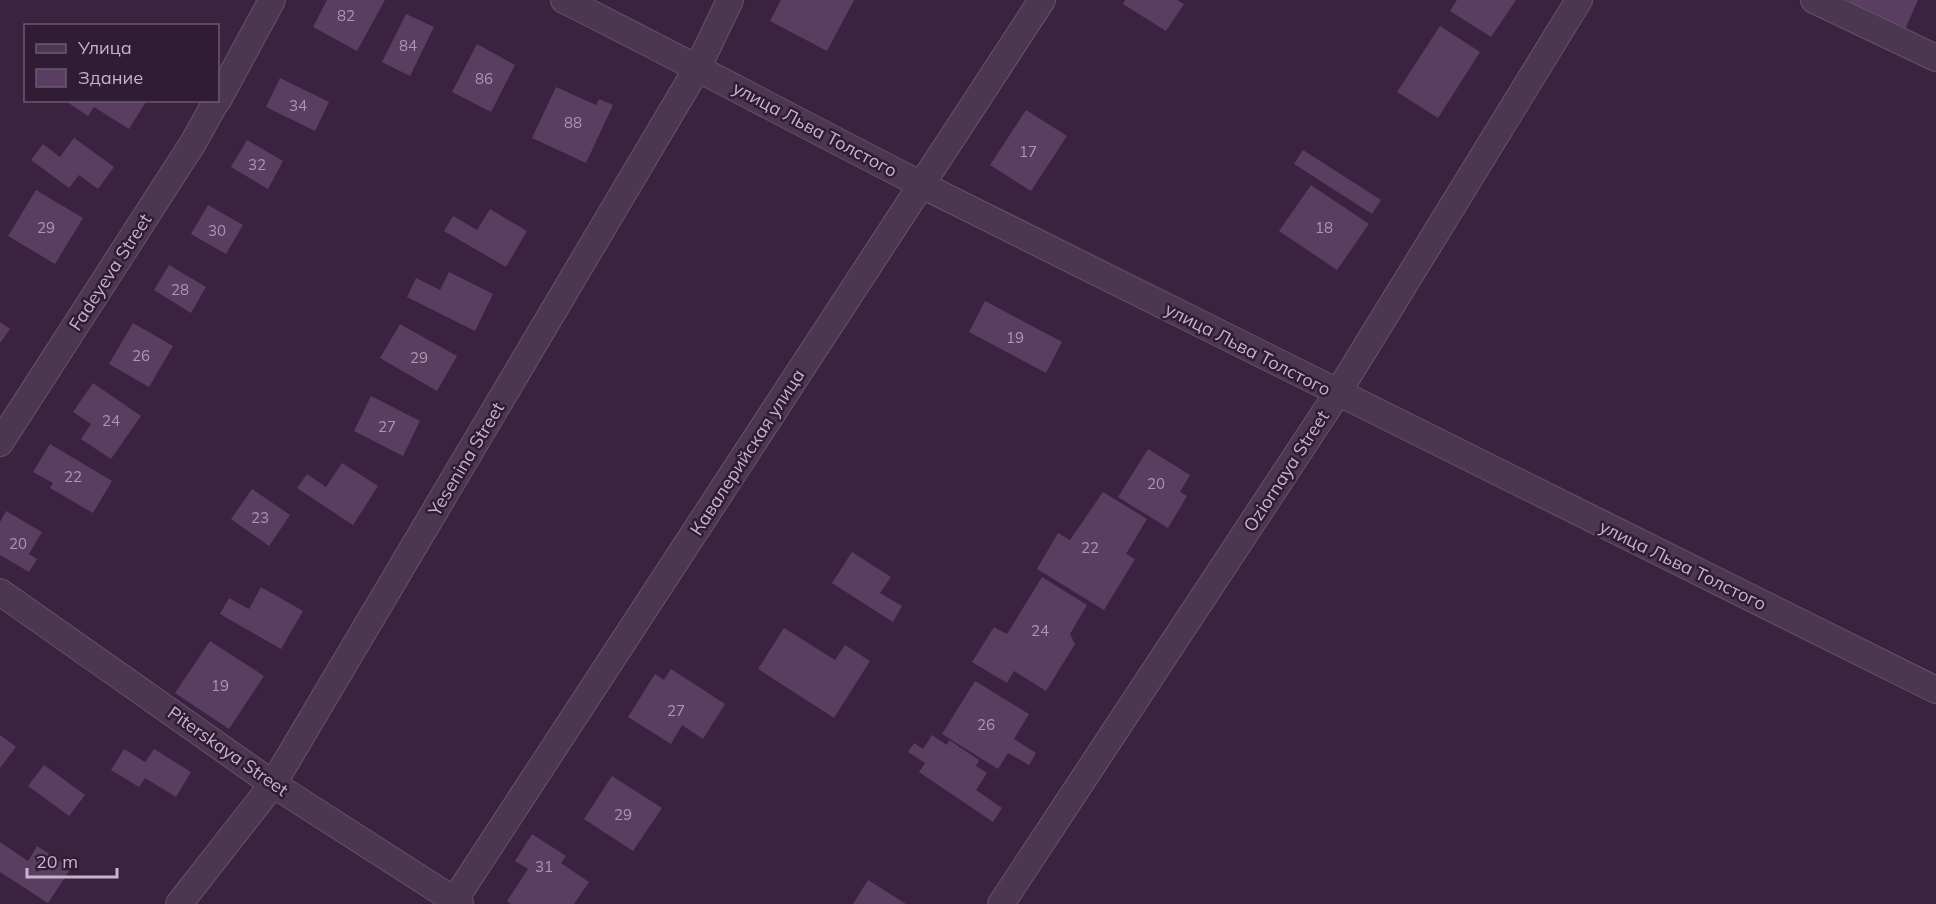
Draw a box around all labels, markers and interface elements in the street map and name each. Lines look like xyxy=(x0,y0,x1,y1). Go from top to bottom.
house number: 82 xyxy=(337,6,355,25)
legend xyxy=(24,24,219,102)
text: Улица xyxy=(77,36,132,59)
house number: 84 xyxy=(399,36,417,55)
text: Здание xyxy=(78,66,143,89)
house number: 86 xyxy=(475,69,493,88)
street label: улица Льва Толстого xyxy=(729,76,901,182)
house number: 34 xyxy=(289,96,307,115)
house number: 88 xyxy=(564,113,582,132)
house number: 17 xyxy=(1019,142,1037,161)
house number: 32 xyxy=(248,155,266,174)
street label: Fadeyeva Street xyxy=(64,209,156,335)
house number: 29 xyxy=(37,218,55,237)
house number: 18 xyxy=(1315,218,1333,237)
house number: 30 xyxy=(208,221,226,240)
house number: 28 xyxy=(171,280,189,299)
street label: улица Льва Толстого xyxy=(1161,297,1335,401)
house number: 19 xyxy=(1006,328,1024,347)
house number: 26 xyxy=(132,346,150,365)
house number: 29 xyxy=(410,348,428,367)
street label: Кавалерийская улица xyxy=(685,365,809,539)
street label: Yesenina Street xyxy=(422,398,509,521)
street label: Oziornaya Street xyxy=(1238,406,1334,536)
house number: 24 xyxy=(102,411,120,430)
house number: 27 xyxy=(378,417,396,436)
house number: 22 xyxy=(64,467,82,486)
house number: 20 xyxy=(1147,474,1165,493)
house number: 23 xyxy=(251,508,269,527)
street label: улица Льва Толстого xyxy=(1596,515,1770,615)
house number: 20 xyxy=(9,534,27,553)
house number: 22 xyxy=(1081,538,1099,557)
house number: 24 xyxy=(1031,621,1049,640)
house number: 19 xyxy=(211,676,229,695)
street label: Piterskaya Street xyxy=(163,701,293,801)
house number: 27 xyxy=(667,701,685,720)
house number: 26 xyxy=(977,715,995,734)
house number: 29 xyxy=(614,805,632,824)
scale bar xyxy=(27,841,117,879)
text: 20 m xyxy=(36,850,78,873)
house number: 31 xyxy=(535,857,553,876)

